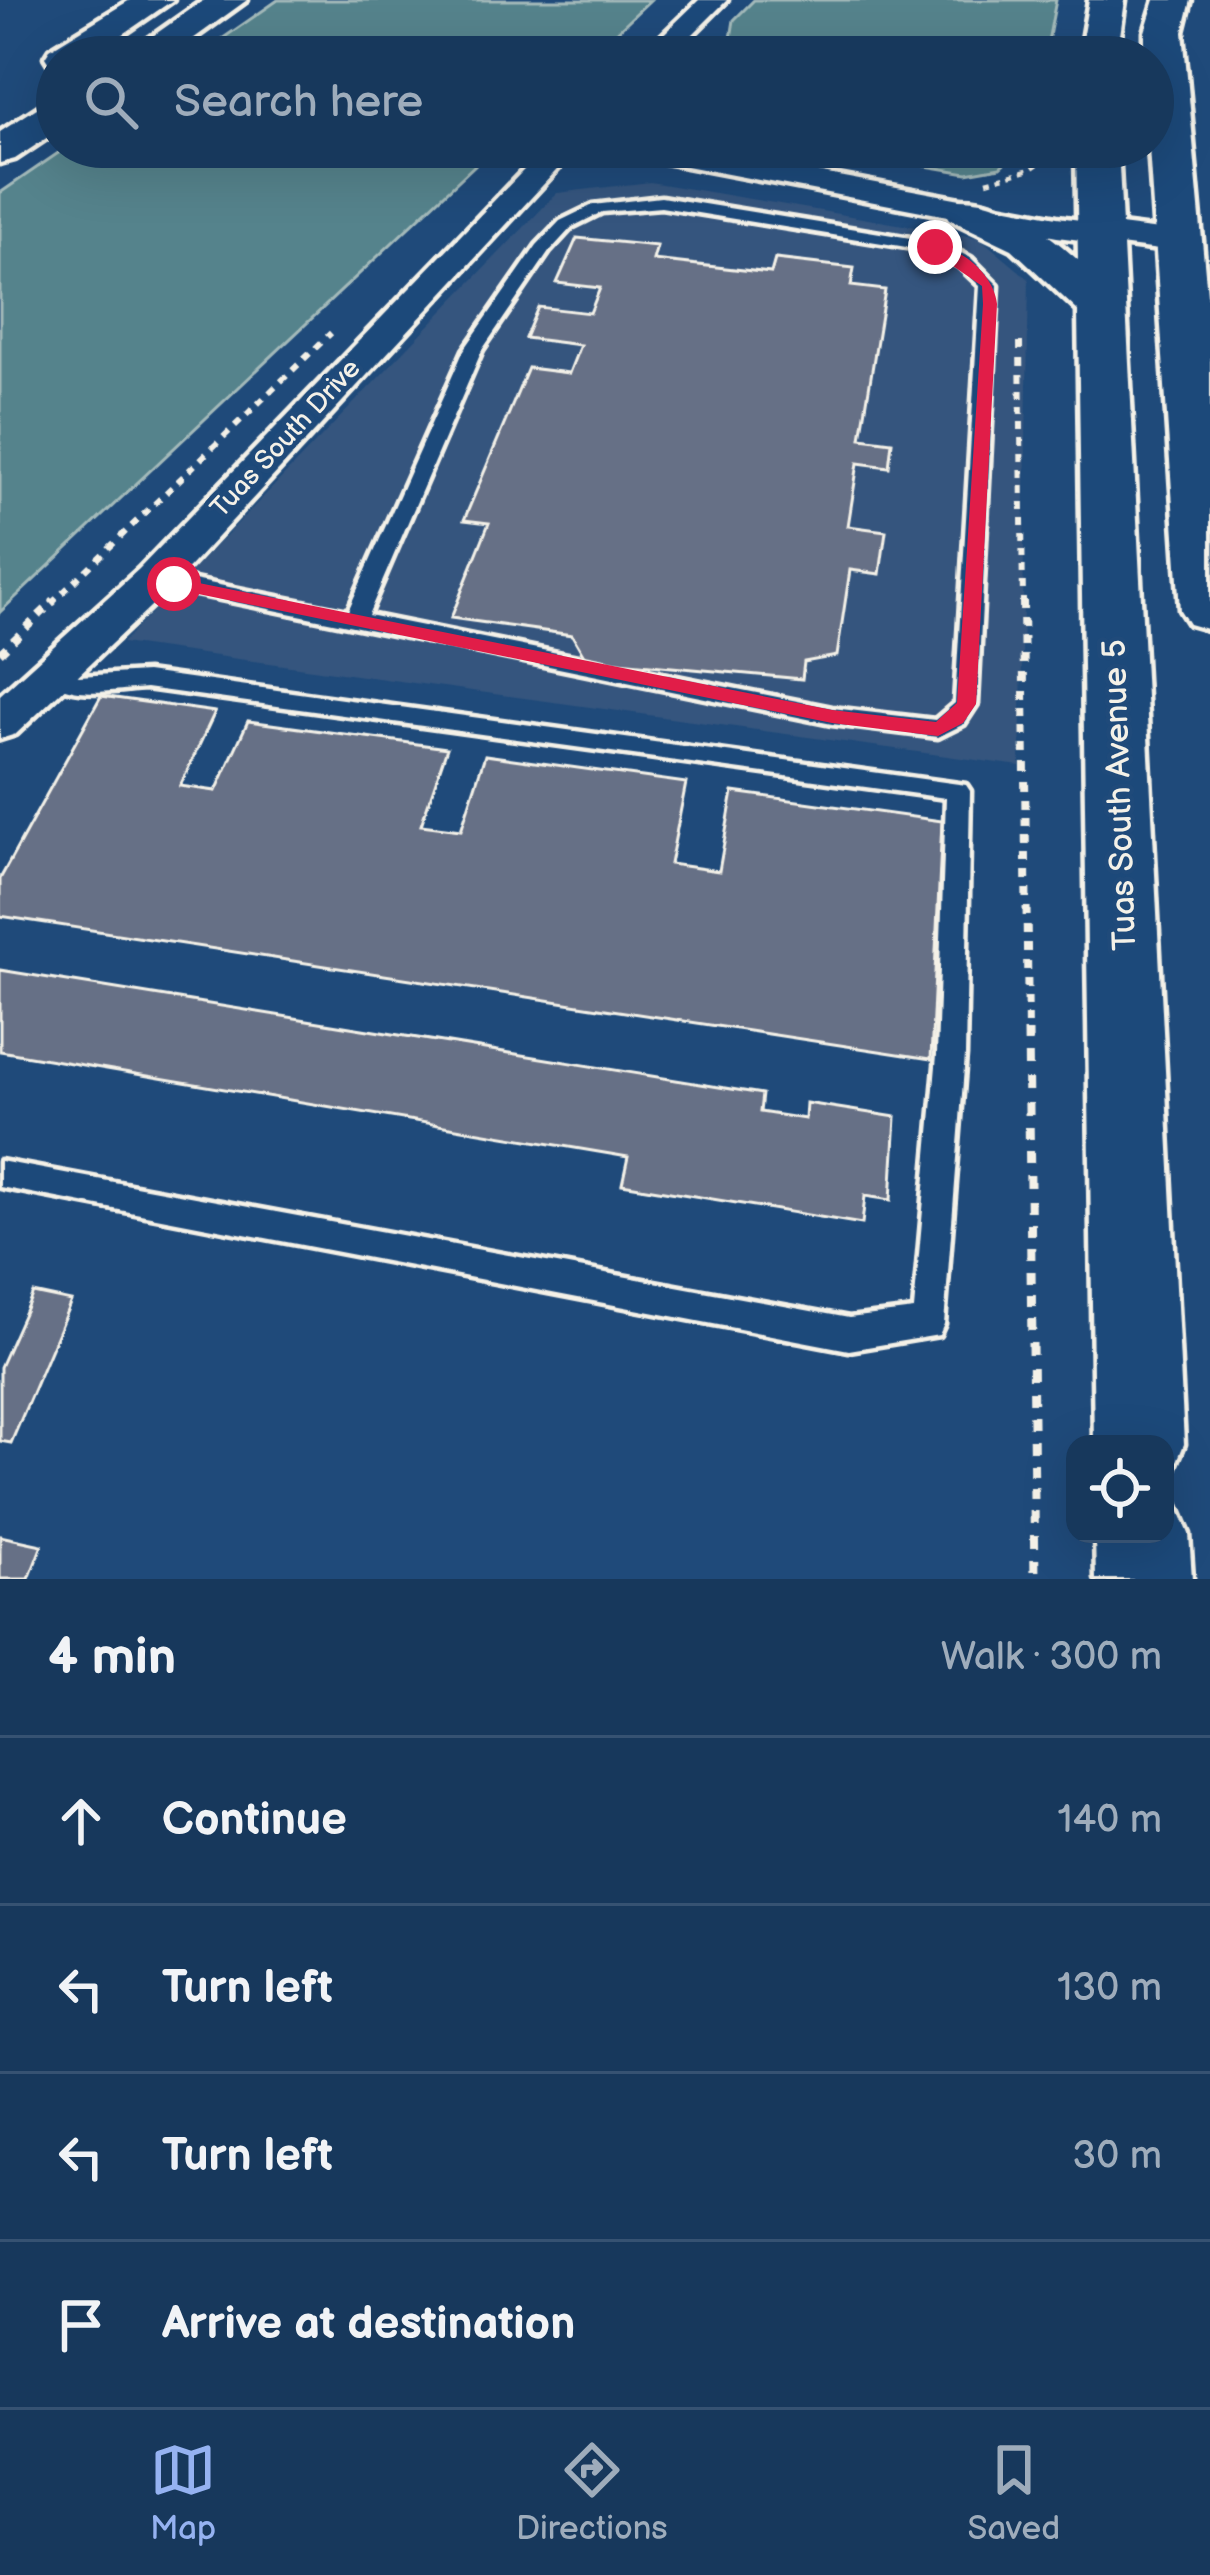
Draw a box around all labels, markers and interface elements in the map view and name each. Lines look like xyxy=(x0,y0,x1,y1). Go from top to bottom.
search box xyxy=(36,36,1174,168)
icon: search xyxy=(78,69,144,135)
text: Search here xyxy=(174,75,423,130)
route end xyxy=(908,220,962,274)
street label: Tuas South Drive xyxy=(204,353,367,525)
route start xyxy=(147,557,201,611)
street label: Tuas South Avenue 5 xyxy=(1095,639,1145,951)
map controls xyxy=(1066,1435,1174,1543)
button: locate xyxy=(1066,1435,1174,1543)
text: 4 min xyxy=(48,1627,176,1688)
text: Walk · 300 m xyxy=(941,1634,1162,1681)
icon: ahead xyxy=(48,1788,114,1854)
text: Continue xyxy=(162,1793,347,1848)
text: 140 m xyxy=(1057,1797,1162,1844)
icon: left xyxy=(48,1956,114,2022)
text: Turn left xyxy=(162,1961,333,2016)
text: 130 m xyxy=(1057,1965,1162,2012)
icon: left xyxy=(48,2124,114,2190)
text: Turn left xyxy=(162,2129,333,2184)
text: 30 m xyxy=(1072,2133,1162,2180)
icon: arrive xyxy=(48,2292,114,2358)
text: Arrive at destination xyxy=(162,2297,575,2352)
tab: Map xyxy=(150,2437,216,2549)
tab: Directions xyxy=(516,2437,668,2549)
tab: Saved xyxy=(967,2437,1060,2549)

